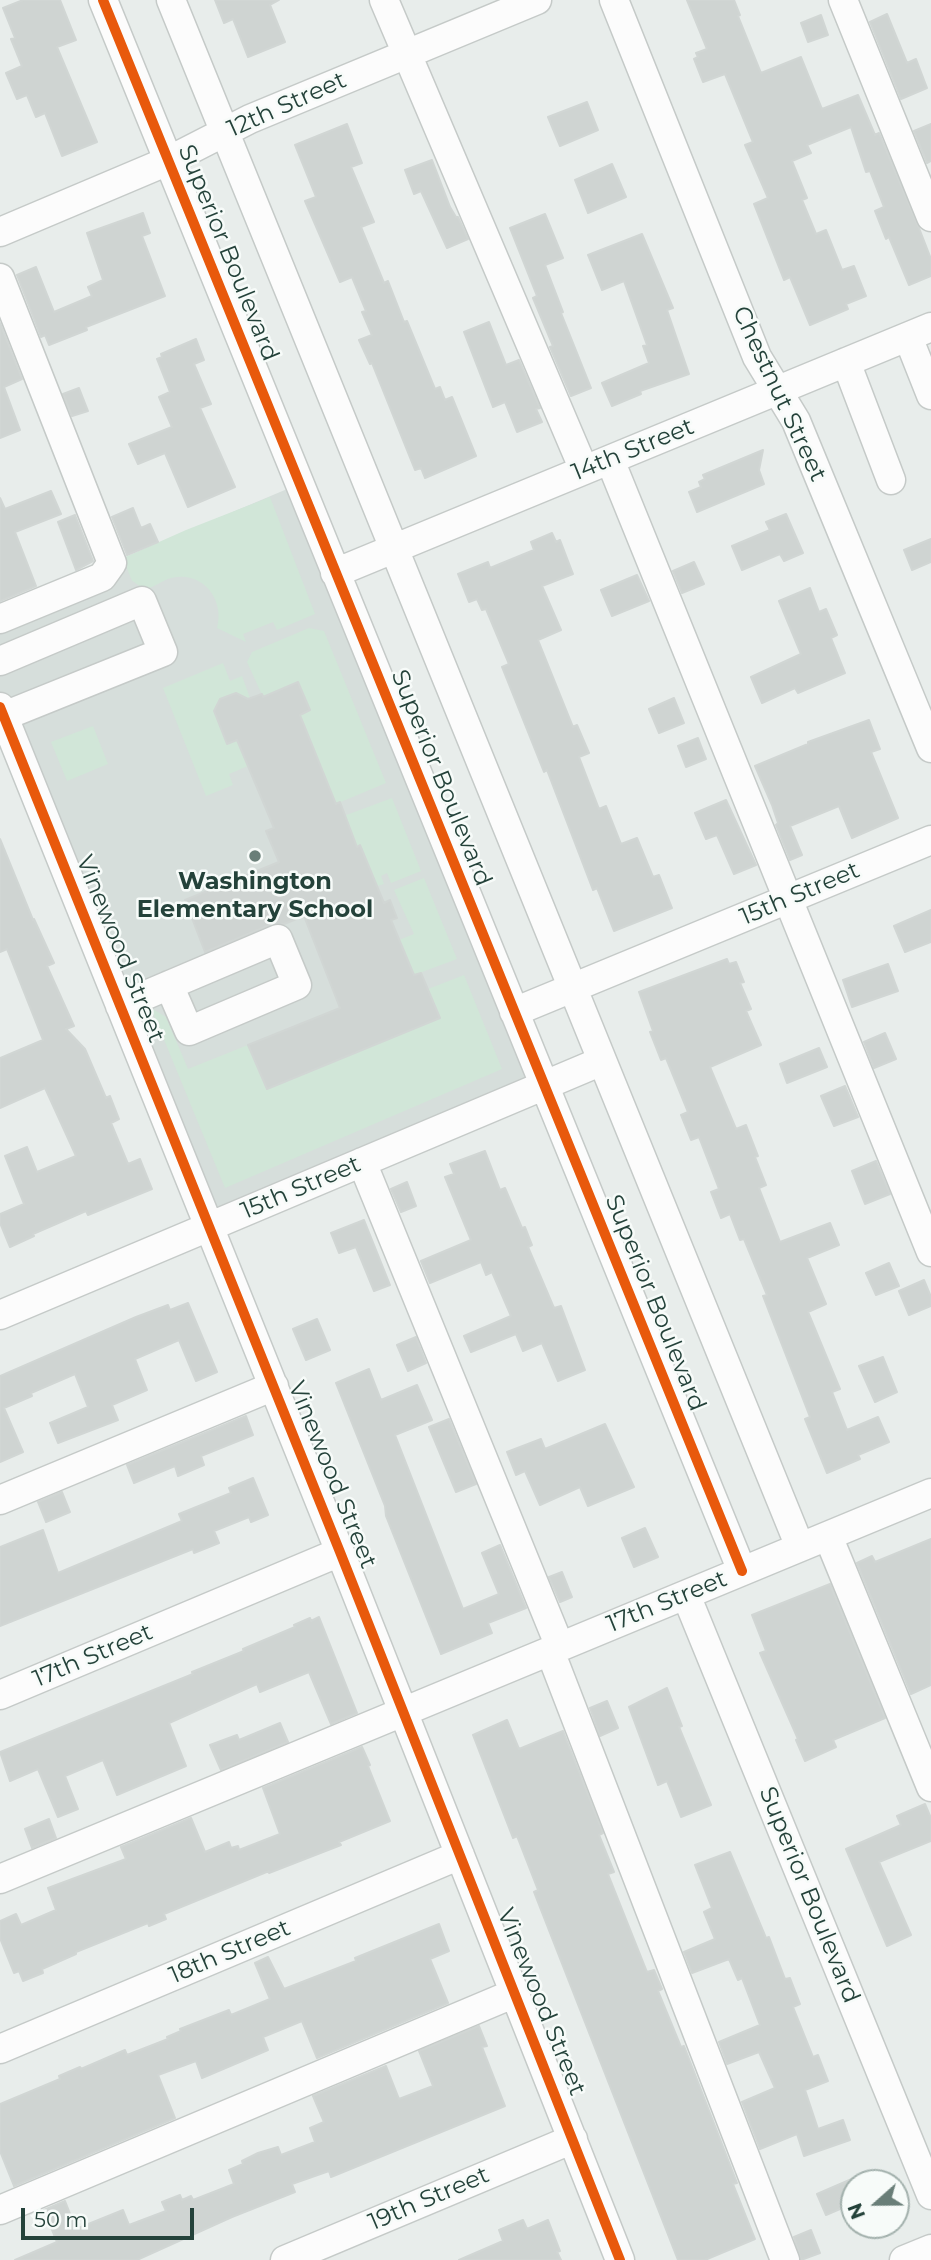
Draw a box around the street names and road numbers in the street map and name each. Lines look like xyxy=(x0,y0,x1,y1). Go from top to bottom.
street label: 12th Street xyxy=(223,66,351,144)
street label: Superior Boulevard xyxy=(171,141,285,365)
street label: Chestnut Street xyxy=(726,302,832,486)
street label: 14th Street xyxy=(568,412,698,488)
street label: Superior Boulevard xyxy=(384,666,498,890)
street label: Vinewood Street xyxy=(69,851,171,1047)
street label: 15th Street xyxy=(736,856,864,932)
street label: 15th Street xyxy=(237,1150,365,1226)
street label: Superior Boulevard xyxy=(598,1191,712,1415)
street label: Vinewood Street xyxy=(281,1377,383,1573)
street label: 17th Street xyxy=(603,1565,731,1639)
street label: 17th Street xyxy=(29,1618,157,1694)
street label: Superior Boulevard xyxy=(752,1783,866,2007)
street label: Vinewood Street xyxy=(490,1904,592,2100)
street label: 18th Street xyxy=(165,1914,295,1990)
street label: 19th Street xyxy=(364,2161,494,2237)

